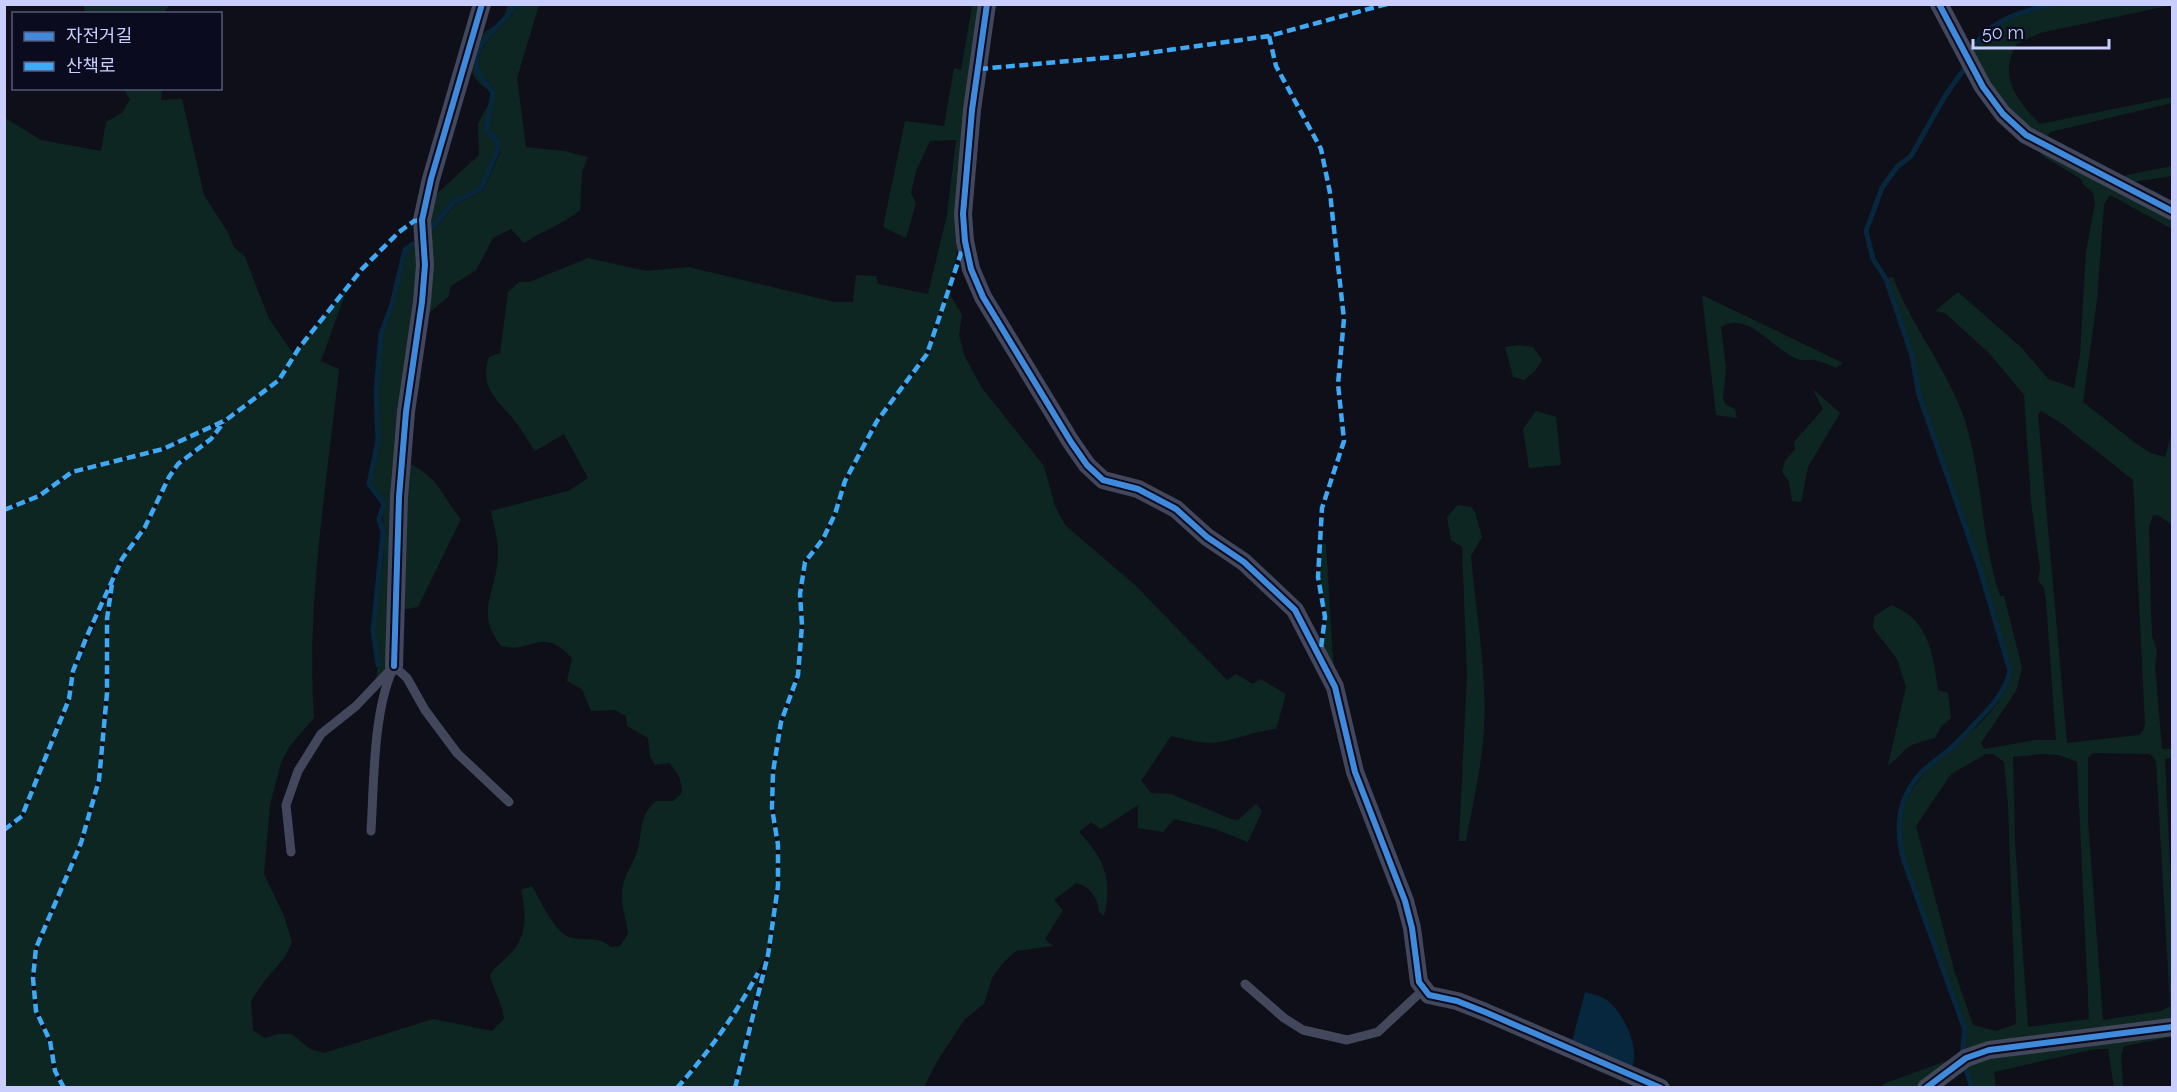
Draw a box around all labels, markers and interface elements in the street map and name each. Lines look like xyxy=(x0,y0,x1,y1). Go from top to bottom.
legend xyxy=(12,12,222,90)
scale bar xyxy=(1973,12,2110,50)
text: 50 m xyxy=(1982,22,2024,43)
text: 자전거길 xyxy=(66,25,132,46)
text: 산책로 xyxy=(66,55,116,76)

